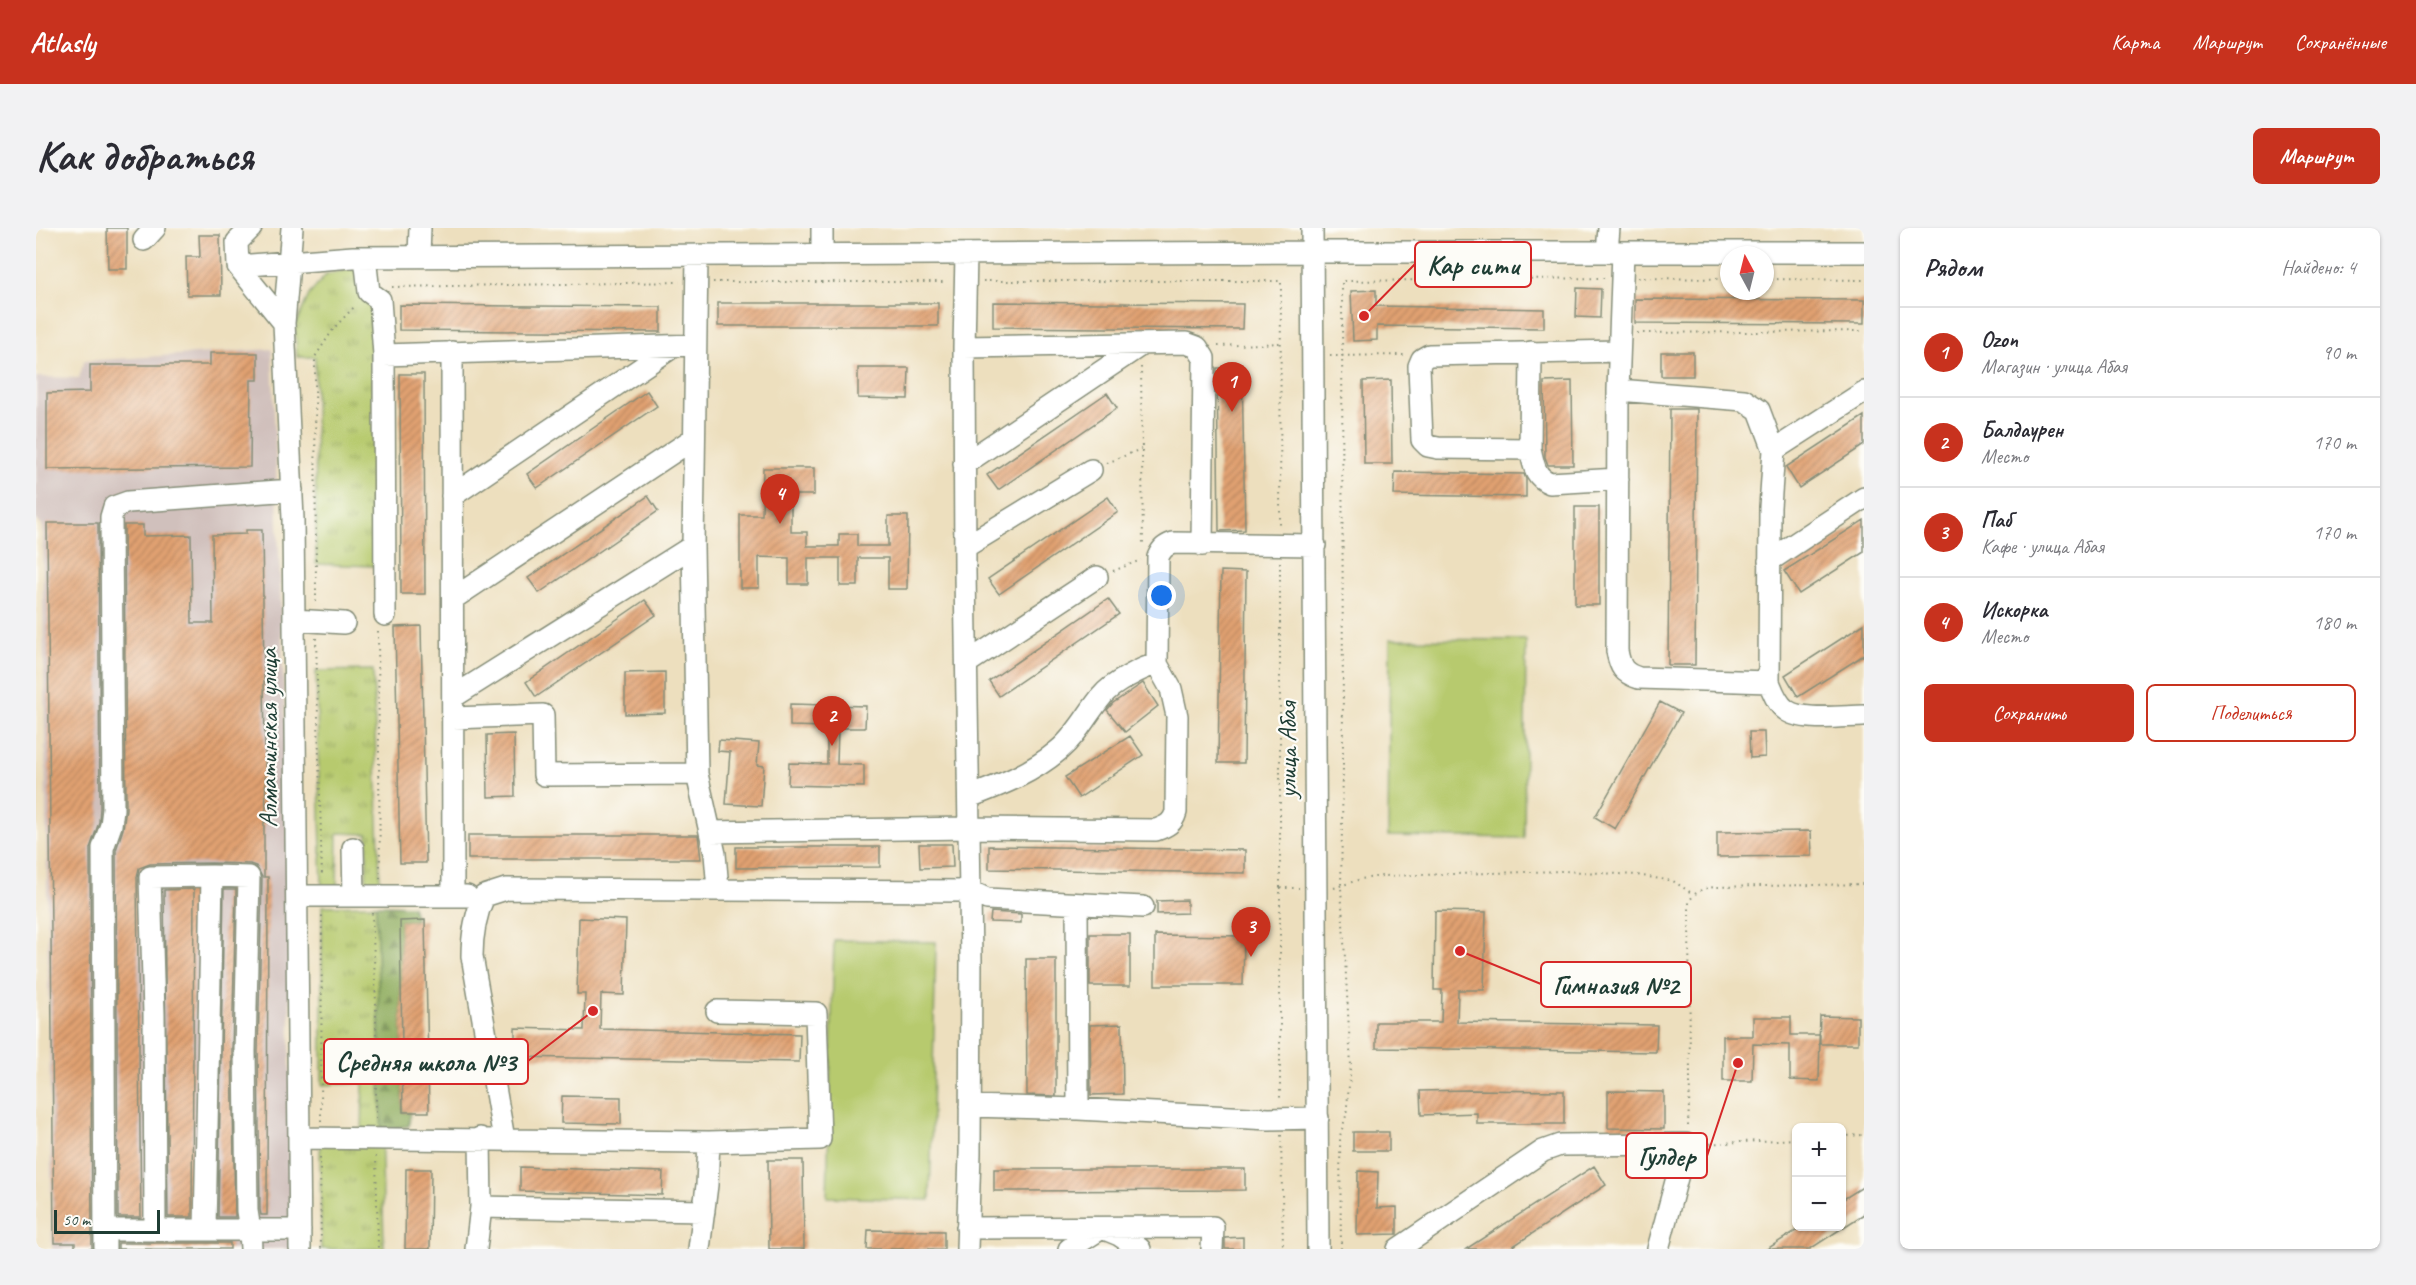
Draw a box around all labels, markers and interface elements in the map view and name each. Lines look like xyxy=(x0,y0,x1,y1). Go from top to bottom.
text: Atlasly xyxy=(30,25,95,60)
text: Карта xyxy=(2111,29,2160,55)
text: Маршрут xyxy=(2193,29,2262,55)
text: Сохранённые xyxy=(2295,29,2386,55)
button: Маршрут xyxy=(2253,128,2380,184)
text: Как добраться xyxy=(36,130,253,183)
callout: Кар сити xyxy=(1415,242,1531,287)
north arrow xyxy=(1720,246,1774,300)
text: Кар сити xyxy=(1427,248,1521,282)
text: Рядом xyxy=(1924,251,1982,284)
text: Найдено: 4 xyxy=(2281,255,2356,280)
text: Ozon xyxy=(1981,326,2018,354)
text: 1 xyxy=(1939,340,1948,365)
text: 90 m xyxy=(2322,340,2356,365)
text: Магазин · улица Абая xyxy=(1981,354,2127,379)
pin: 1 xyxy=(1212,362,1252,412)
text: Балдаурен xyxy=(1981,416,2063,444)
text: 2 xyxy=(1939,430,1948,455)
text: 170 m xyxy=(2313,430,2356,455)
text: Место xyxy=(1981,444,2028,469)
pin: 4 xyxy=(760,474,800,524)
text: Паб xyxy=(1981,506,2012,534)
text: 3 xyxy=(1939,520,1948,545)
text: 170 m xyxy=(2313,520,2356,545)
text: Кафе · улица Абая xyxy=(1981,534,2104,559)
your location xyxy=(1147,581,1176,610)
text: Искоркa xyxy=(1981,596,2047,624)
text: 4 xyxy=(1939,610,1948,635)
text: 180 m xyxy=(2313,610,2356,635)
text: Место xyxy=(1981,624,2028,649)
street label: Алматинская улица xyxy=(252,647,285,828)
button: Сохранить xyxy=(1924,684,2134,742)
button: Поделиться xyxy=(2146,684,2356,742)
pin: 2 xyxy=(812,696,852,746)
street label: улица Абая xyxy=(1271,700,1304,800)
pin: 3 xyxy=(1232,908,1270,957)
callout: Гимназия №2 xyxy=(1541,962,1691,1007)
text: Гимназия №2 xyxy=(1553,968,1682,1002)
callout: Средняя школа №3 xyxy=(324,1039,528,1084)
text: Средняя школа №3 xyxy=(336,1045,519,1079)
map controls xyxy=(1792,1123,1846,1231)
button: + xyxy=(1792,1123,1846,1177)
callout: Гулдер xyxy=(1626,1133,1707,1178)
text: Гулдер xyxy=(1638,1139,1697,1173)
button: − xyxy=(1792,1177,1846,1231)
scale bar xyxy=(54,1207,160,1234)
text: 50 m xyxy=(63,1210,90,1230)

